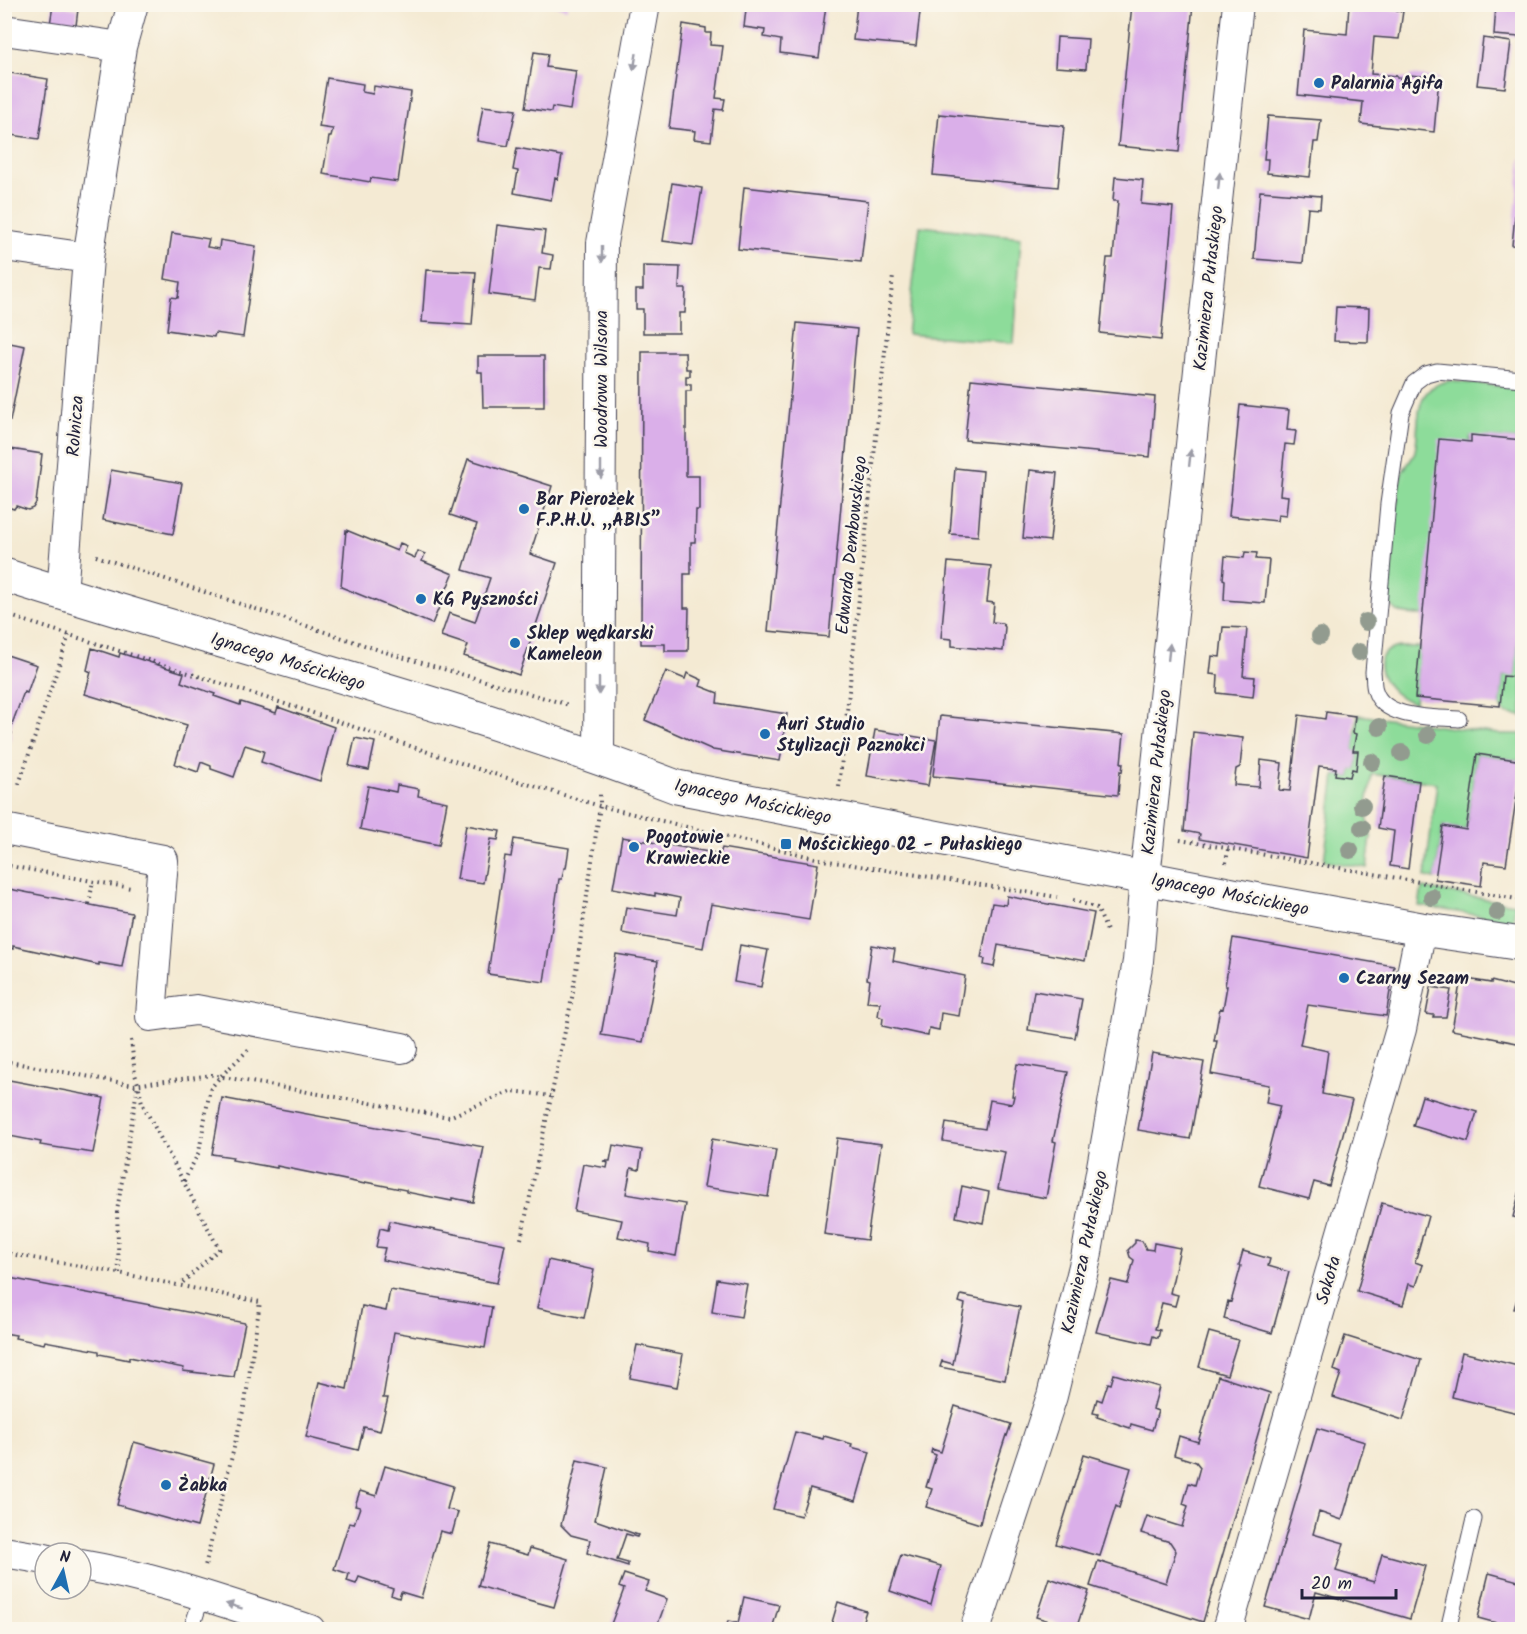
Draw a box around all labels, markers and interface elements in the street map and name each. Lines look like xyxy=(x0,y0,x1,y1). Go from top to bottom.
one-way arrow xyxy=(630,53,639,72)
place label: Palarnia Agifa xyxy=(1331,70,1443,99)
marker: Palarnia Agifa xyxy=(1312,76,1326,90)
one-way arrow xyxy=(1215,171,1224,190)
street label: Kazimierza Pułaskiego xyxy=(1186,204,1233,372)
one-way arrow xyxy=(597,245,607,264)
street label: Woodrowa Wilsona xyxy=(588,310,617,448)
street label: Rolnicza xyxy=(60,395,93,458)
one-way arrow xyxy=(1185,449,1194,468)
street label: Edwarda Dembowskiego xyxy=(829,454,876,636)
one-way arrow xyxy=(596,461,605,480)
place label: Bar Pierożek F.P.H.U. „ABIS” xyxy=(536,486,661,536)
marker: Bar Pierożek F.P.H.U. „ABIS” xyxy=(517,502,531,516)
place label: KG Pyszności xyxy=(433,586,538,615)
marker: KG Pyszności xyxy=(414,592,428,606)
place label: Sklep wędkarski Kameleon xyxy=(527,620,653,670)
street label: Ignacego Mościckiego xyxy=(207,625,368,700)
marker: Sklep wędkarski Kameleon xyxy=(508,636,522,650)
one-way arrow xyxy=(1164,643,1174,662)
one-way arrow xyxy=(594,677,604,696)
street label: Kazimierza Pułaskiego xyxy=(1134,688,1181,856)
place label: Auri Studio Stylizacji Paznokci xyxy=(777,711,925,761)
marker: Auri Studio Stylizacji Paznokci xyxy=(758,727,772,741)
street label: Ignacego Mościckiego xyxy=(671,772,834,833)
place label: Pogotowie Krawieckie xyxy=(646,824,730,874)
place label: Mościckiego 02 - Pułaskiego xyxy=(798,831,1022,860)
marker: Mościckiego 02 - Pułaskiego xyxy=(779,837,793,851)
marker: Pogotowie Krawieckie xyxy=(627,840,641,854)
street label: Ignacego Mościckiego xyxy=(1148,866,1311,925)
place label: Czarny Sezam xyxy=(1356,965,1469,994)
marker: Czarny Sezam xyxy=(1337,971,1351,985)
street label: Kazimierza Pułaskiego xyxy=(1054,1168,1117,1337)
street label: Sokoła xyxy=(1309,1253,1350,1308)
place label: Żabka xyxy=(178,1472,227,1501)
marker: Żabka xyxy=(159,1478,173,1492)
north arrow xyxy=(33,1541,93,1601)
text: N xyxy=(58,1545,72,1571)
scale bar xyxy=(1302,1562,1396,1600)
text: 20 m xyxy=(1311,1570,1352,1599)
one-way arrow xyxy=(225,1601,243,1610)

